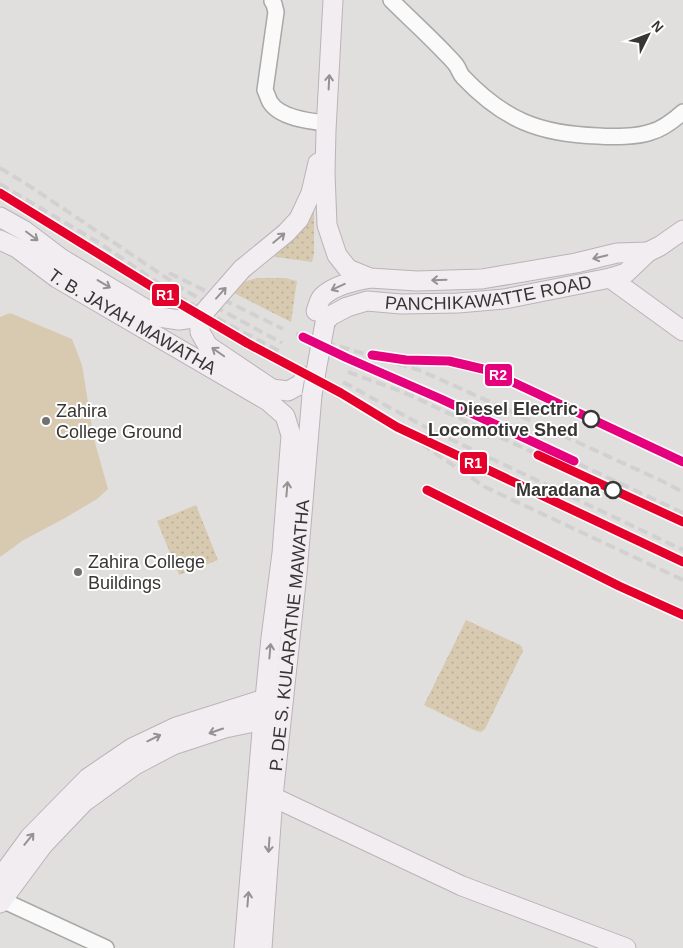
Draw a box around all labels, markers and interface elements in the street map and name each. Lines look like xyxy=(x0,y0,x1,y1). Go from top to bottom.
north arrow xyxy=(623,10,673,60)
text: N xyxy=(648,17,667,35)
one-way arrow xyxy=(324,74,333,90)
one-way arrow xyxy=(25,231,38,242)
one-way arrow xyxy=(273,232,286,244)
one-way arrow xyxy=(592,253,608,262)
street label: T. B. JAYAH MAWATHA xyxy=(44,265,220,379)
street label: PANCHIKAWATTE ROAD xyxy=(384,272,593,314)
one-way arrow xyxy=(432,276,448,285)
one-way arrow xyxy=(97,280,111,290)
line badge: R1 xyxy=(151,283,180,307)
one-way arrow xyxy=(331,283,346,293)
text: R1 xyxy=(156,287,174,303)
one-way arrow xyxy=(215,287,227,300)
one-way arrow xyxy=(211,347,225,357)
line badge: R2 xyxy=(484,363,513,387)
text: R2 xyxy=(489,367,507,383)
place label: Diesel Electric Locomotive Shed xyxy=(428,399,578,440)
place label: Zahira College Ground xyxy=(56,401,182,442)
marker: Diesel Electric Locomotive Shed xyxy=(582,410,600,428)
marker: Zahira College Ground xyxy=(40,415,52,427)
line badge: R1 xyxy=(459,451,488,475)
text: R1 xyxy=(464,455,482,471)
place label: Maradana xyxy=(516,480,601,500)
marker: Maradana xyxy=(604,481,622,499)
one-way arrow xyxy=(282,482,292,498)
street label: P. DE S. KULARATNE MAWATHA xyxy=(266,499,313,772)
place label: Zahira College Buildings xyxy=(88,552,205,593)
marker: Zahira College Buildings xyxy=(72,566,84,578)
one-way arrow xyxy=(265,643,275,659)
one-way arrow xyxy=(208,727,224,736)
one-way arrow xyxy=(146,732,161,742)
one-way arrow xyxy=(23,833,35,846)
one-way arrow xyxy=(265,837,274,853)
one-way arrow xyxy=(243,892,253,908)

